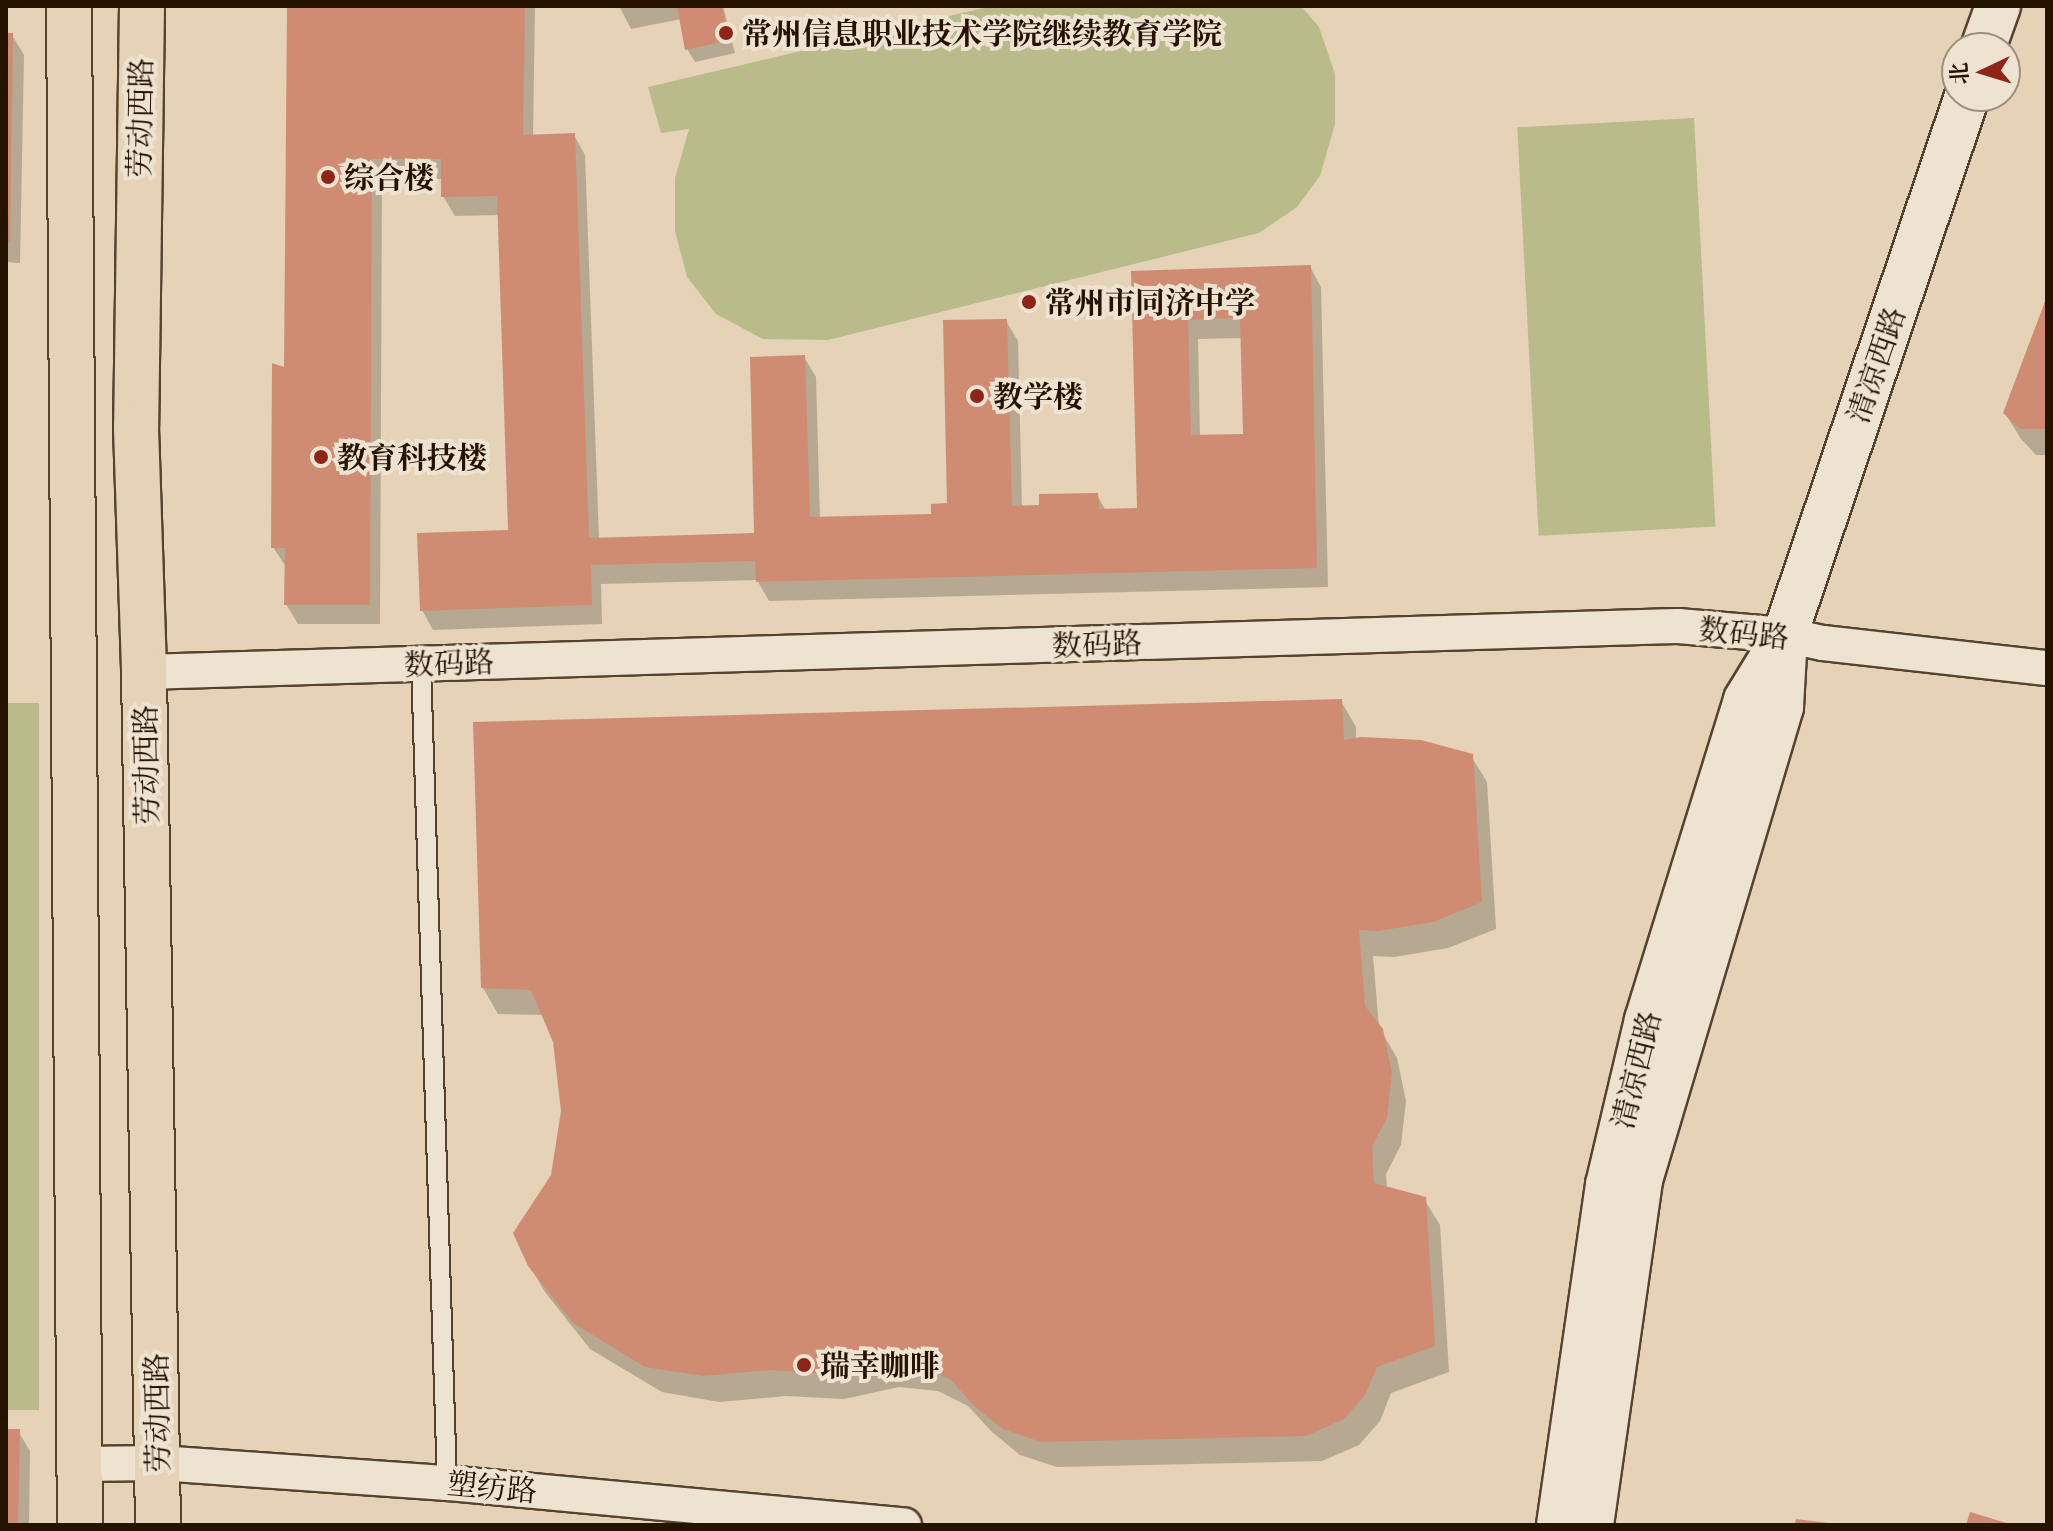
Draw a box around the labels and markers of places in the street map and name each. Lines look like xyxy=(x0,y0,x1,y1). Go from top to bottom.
place label: 常州信息职业技术学院继续教育学院 xyxy=(742,15,1222,51)
marker: 常州信息职业技术学院继续教育学院 xyxy=(717,24,735,42)
place label: 综合楼 xyxy=(344,159,434,195)
marker: 综合楼 xyxy=(319,168,337,186)
place label: 常州市同济中学 xyxy=(1045,284,1255,320)
marker: 常州市同济中学 xyxy=(1020,293,1038,311)
place label: 教学楼 xyxy=(993,378,1083,414)
marker: 教学楼 xyxy=(968,387,986,405)
place label: 教育科技楼 xyxy=(337,439,487,475)
marker: 教育科技楼 xyxy=(312,448,330,466)
place label: 瑞幸咖啡 xyxy=(820,1347,940,1383)
marker: 瑞幸咖啡 xyxy=(795,1356,813,1374)

